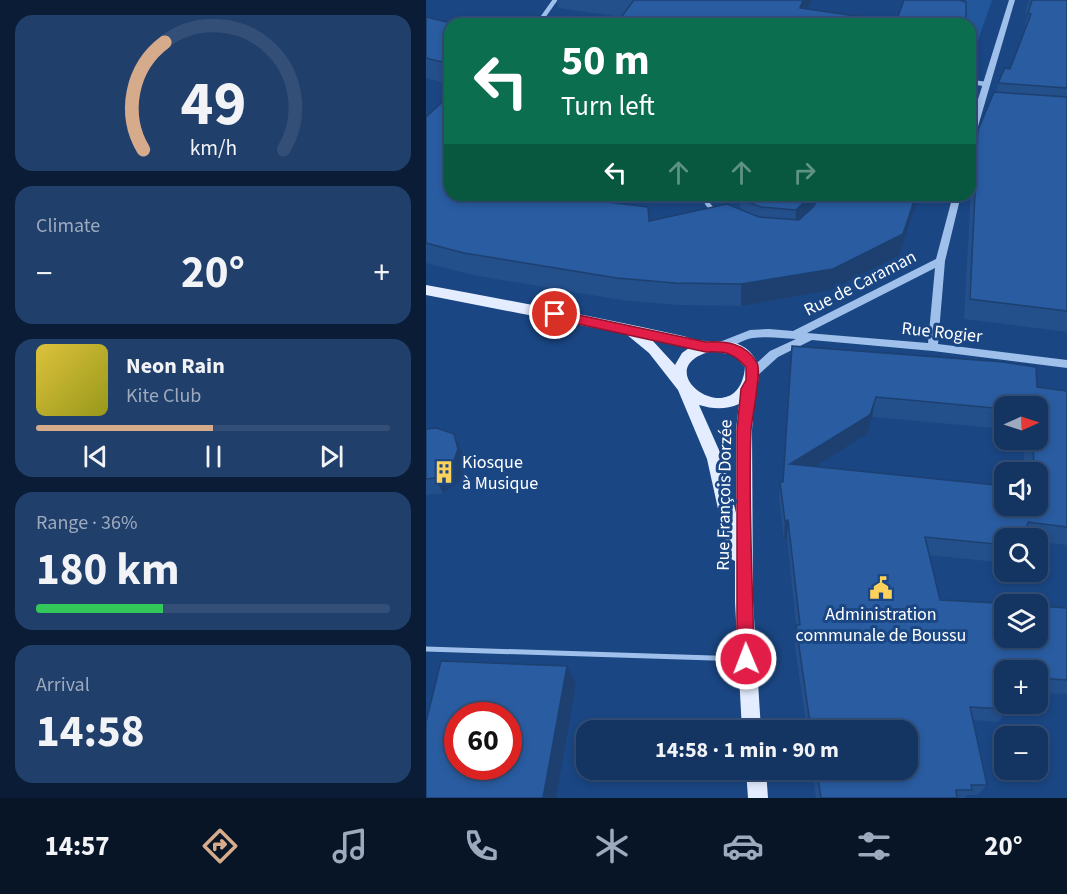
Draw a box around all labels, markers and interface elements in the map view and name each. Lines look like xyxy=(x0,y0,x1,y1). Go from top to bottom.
text: 50 m xyxy=(561,31,650,91)
icon: left xyxy=(462,42,540,120)
text: 49 xyxy=(180,60,246,149)
text: Turn left xyxy=(561,87,655,126)
text: km/h xyxy=(189,133,237,164)
icon: left xyxy=(599,156,632,189)
icon: ahead xyxy=(662,156,695,189)
icon: ahead xyxy=(725,156,758,189)
icon: right xyxy=(788,156,821,189)
text: Climate xyxy=(36,212,100,240)
text: 20° xyxy=(181,241,245,305)
street label: Rue de Caraman xyxy=(800,244,921,323)
text: − xyxy=(36,250,52,297)
text: + xyxy=(374,250,390,297)
pin xyxy=(529,288,580,339)
icon: arrive xyxy=(538,297,571,330)
street label: Rue Rogier xyxy=(900,316,984,349)
text: Neon Rain xyxy=(126,350,225,382)
text: Kite Club xyxy=(126,382,201,410)
north arrow xyxy=(994,396,1048,450)
map controls xyxy=(994,396,1048,780)
street label: Rue François Dorzée xyxy=(711,419,738,571)
icon: previous xyxy=(79,440,112,473)
icon: pause xyxy=(197,440,230,473)
icon: next xyxy=(315,440,348,473)
place label: Kiosque à Musique xyxy=(462,450,538,496)
building icon: Kiosque à Musique xyxy=(431,459,457,485)
button: sound xyxy=(994,462,1048,516)
text: Range · 36% xyxy=(36,509,137,537)
button: search xyxy=(994,528,1048,582)
text: 180 km xyxy=(36,538,180,602)
public building icon: Administration communale de Boussu xyxy=(868,575,894,601)
button: layers xyxy=(994,594,1048,648)
place label: Administration communale de Boussu xyxy=(796,602,966,648)
position arrow xyxy=(714,627,778,691)
button: + xyxy=(994,660,1048,714)
text: Arrival xyxy=(36,671,90,699)
text: 14:58 xyxy=(36,700,145,764)
speed limit sign: 60 xyxy=(444,702,522,780)
button: − xyxy=(994,726,1048,780)
text: 14:58 · 1 min · 90 m xyxy=(655,734,839,766)
icon: directions xyxy=(199,825,241,867)
icon: music xyxy=(329,825,371,867)
icon: phone xyxy=(460,825,502,867)
icon: climate xyxy=(591,825,633,867)
icon: car xyxy=(722,825,764,867)
icon: filters xyxy=(853,825,895,867)
text: 14:57 xyxy=(44,827,110,866)
text: 20° xyxy=(984,827,1023,866)

